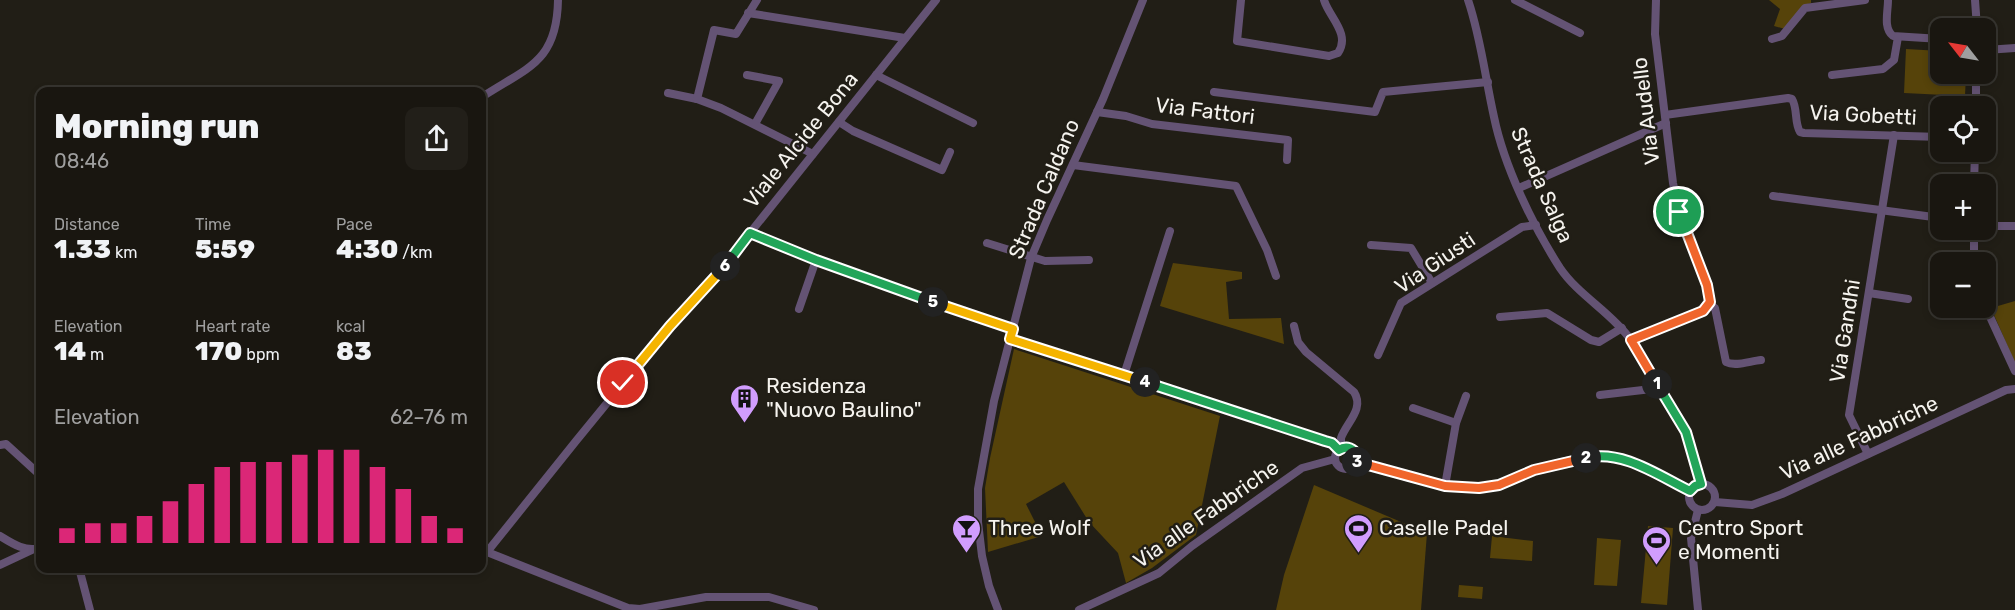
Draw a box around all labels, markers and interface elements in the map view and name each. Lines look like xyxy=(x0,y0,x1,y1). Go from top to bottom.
north arrow xyxy=(1930,18,1996,84)
map controls xyxy=(1930,18,1996,318)
street label: Via Audello xyxy=(1627,56,1664,166)
street label: Viale Alcide Bona xyxy=(738,67,863,213)
street label: Via Fattori xyxy=(1154,92,1256,129)
button: locate xyxy=(1930,96,1996,162)
street label: Via Gobetti xyxy=(1809,99,1917,130)
text: Morning run xyxy=(54,107,259,146)
button: share xyxy=(405,107,468,170)
street label: Strada Caldano xyxy=(1003,115,1084,262)
street label: Strada Salga xyxy=(1506,123,1579,246)
text: 08:46 xyxy=(54,149,109,173)
button: + xyxy=(1930,174,1996,240)
pin xyxy=(1653,186,1704,237)
icon: arrive xyxy=(1662,195,1695,228)
text: Distance xyxy=(54,215,120,234)
text: Time xyxy=(195,215,231,234)
text: Pace xyxy=(336,215,373,234)
street label: Via Giusti xyxy=(1390,227,1480,299)
text: 1.33 xyxy=(54,234,111,265)
text: 5:59 xyxy=(195,234,255,265)
text: 4:30 xyxy=(336,234,398,265)
text: km xyxy=(111,243,137,262)
text: /km xyxy=(398,243,433,262)
pin: 6 xyxy=(710,251,740,281)
button: − xyxy=(1930,252,1996,318)
text: 6 xyxy=(720,256,730,275)
street label: Via Gandhi xyxy=(1824,277,1865,384)
pin: 5 xyxy=(918,287,948,317)
text: 5 xyxy=(928,292,938,311)
text: Elevation xyxy=(54,317,123,336)
text: Heart rate xyxy=(195,317,270,336)
text: kcal xyxy=(336,317,365,336)
text: 14 xyxy=(54,336,86,367)
text: 170 xyxy=(195,336,242,367)
text: 83 xyxy=(336,336,372,367)
text: m xyxy=(86,345,104,364)
text: bpm xyxy=(242,345,280,364)
pin xyxy=(597,357,648,408)
icon: check xyxy=(606,366,639,399)
pin: 4 xyxy=(1130,367,1160,397)
pin: 1 xyxy=(1642,369,1672,399)
text: 4 xyxy=(1140,372,1150,391)
place label: Residenza "Nuovo Baulino" xyxy=(766,373,922,422)
text: 1 xyxy=(1653,374,1661,393)
building icon: Residenza "Nuovo Baulino" xyxy=(729,382,761,424)
street label: Via alle Fabbriche xyxy=(1776,390,1942,485)
text: Elevation xyxy=(54,405,140,429)
text: 62–76 m xyxy=(390,405,468,429)
pin: 2 xyxy=(1571,443,1601,473)
pin: 3 xyxy=(1342,447,1372,477)
text: 2 xyxy=(1581,448,1591,467)
text: 3 xyxy=(1352,452,1362,471)
street label: Via alle Fabbriche xyxy=(1128,454,1283,573)
bar icon: Three Wolf xyxy=(951,512,983,554)
sports icon: Caselle Padel xyxy=(1342,512,1374,554)
place label: Three Wolf xyxy=(988,515,1090,540)
place label: Caselle Padel xyxy=(1379,515,1508,540)
place label: Centro Sport e Momenti xyxy=(1678,515,1803,564)
sports icon: Centro Sport e Momenti xyxy=(1641,524,1673,566)

